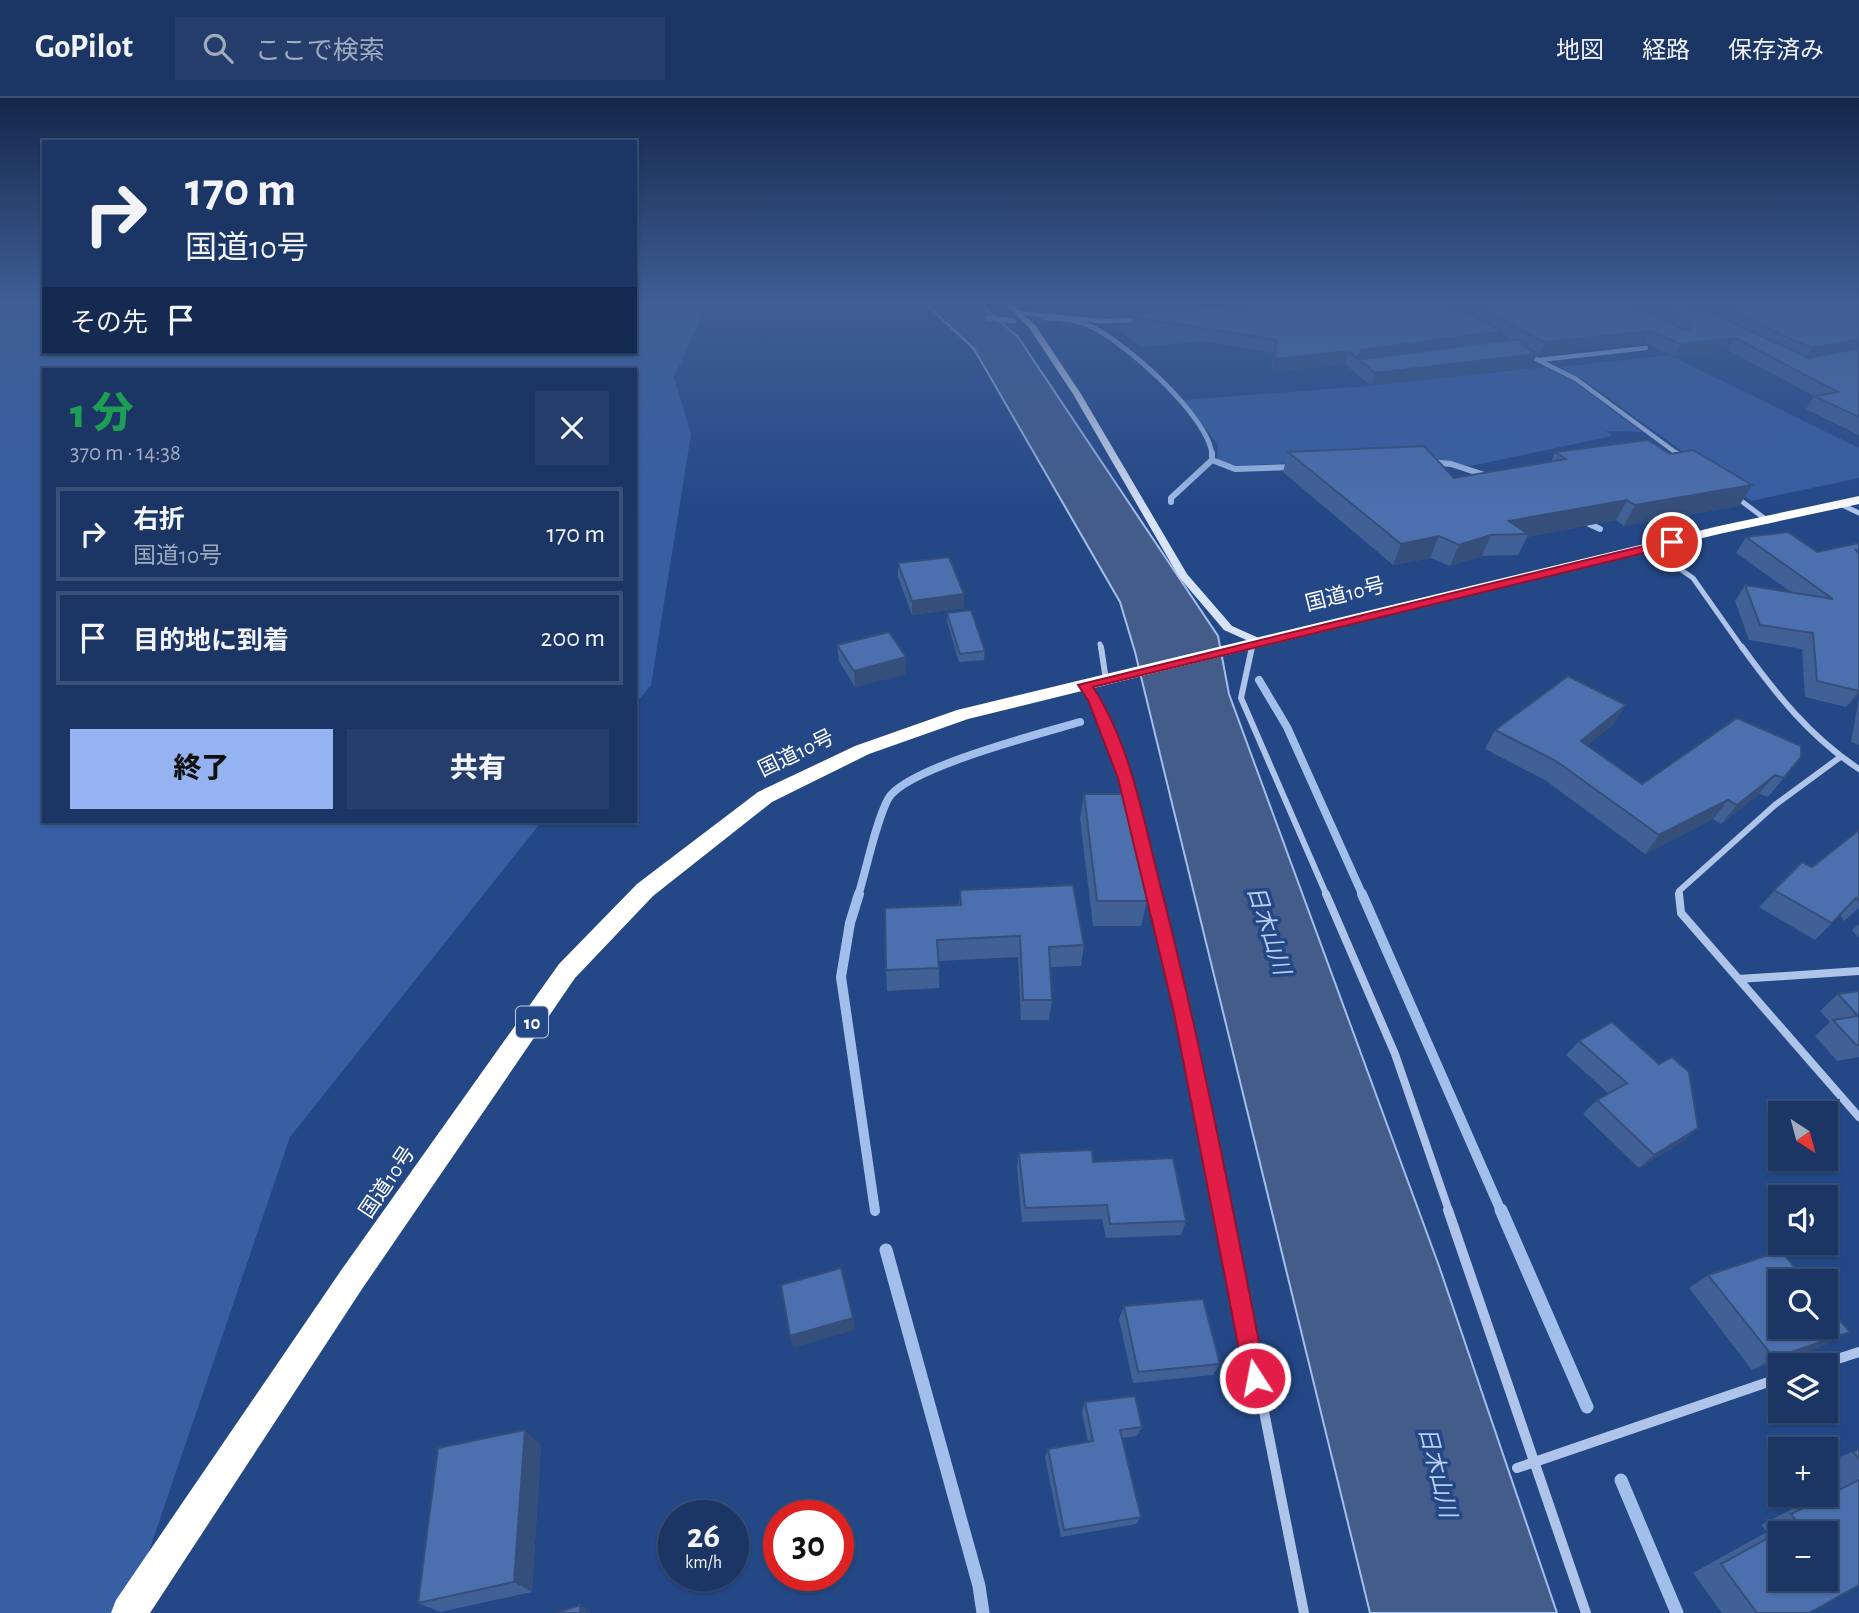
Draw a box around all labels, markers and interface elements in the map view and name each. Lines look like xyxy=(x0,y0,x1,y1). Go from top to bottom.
search box xyxy=(175,17,665,80)
icon: search xyxy=(199,29,237,67)
text: GoPilot xyxy=(35,31,133,64)
text: ここで検索 xyxy=(255,38,385,64)
text: 地図 xyxy=(1556,39,1604,63)
text: 経路 xyxy=(1642,39,1690,63)
text: 保存済み xyxy=(1728,39,1824,63)
text: 170 m xyxy=(185,166,296,215)
icon: right xyxy=(70,168,161,259)
text: 国道10号 xyxy=(185,232,309,264)
icon: arrive xyxy=(162,301,200,339)
text: その先 xyxy=(70,310,148,336)
button: close xyxy=(535,391,609,465)
text: 1 分 xyxy=(70,393,134,435)
text: 370 m · 14:38 xyxy=(70,442,181,465)
text: 右折 xyxy=(133,507,185,533)
pin xyxy=(1642,512,1702,572)
icon: right xyxy=(74,515,112,553)
text: 170 m xyxy=(546,521,605,547)
icon: arrive xyxy=(1653,523,1691,561)
text: 国道10号 xyxy=(133,545,222,568)
street label: 国道10号 xyxy=(1303,573,1387,615)
icon: arrive xyxy=(74,619,112,657)
text: 200 m xyxy=(541,625,605,651)
text: 目的地に到着 xyxy=(133,628,289,654)
street label: 国道10号 xyxy=(755,725,837,781)
button: 終了 xyxy=(70,729,333,809)
button: 共有 xyxy=(347,729,609,809)
water label: 日木山川 xyxy=(1242,883,1296,981)
road number: 10 xyxy=(516,1006,548,1038)
north arrow xyxy=(1768,1101,1838,1171)
map controls xyxy=(1768,1101,1838,1591)
street label: 国道10号 xyxy=(355,1142,419,1222)
button: sound xyxy=(1768,1185,1838,1255)
button: search xyxy=(1768,1269,1838,1339)
position arrow xyxy=(1218,1341,1292,1415)
button: layers xyxy=(1768,1353,1838,1423)
water label: 日木山川 xyxy=(1414,1424,1461,1523)
button: + xyxy=(1768,1437,1838,1507)
speed limit sign: 30 xyxy=(763,1500,854,1591)
text: 26 xyxy=(687,1519,720,1554)
button: − xyxy=(1768,1521,1838,1591)
text: km/h xyxy=(685,1554,722,1572)

